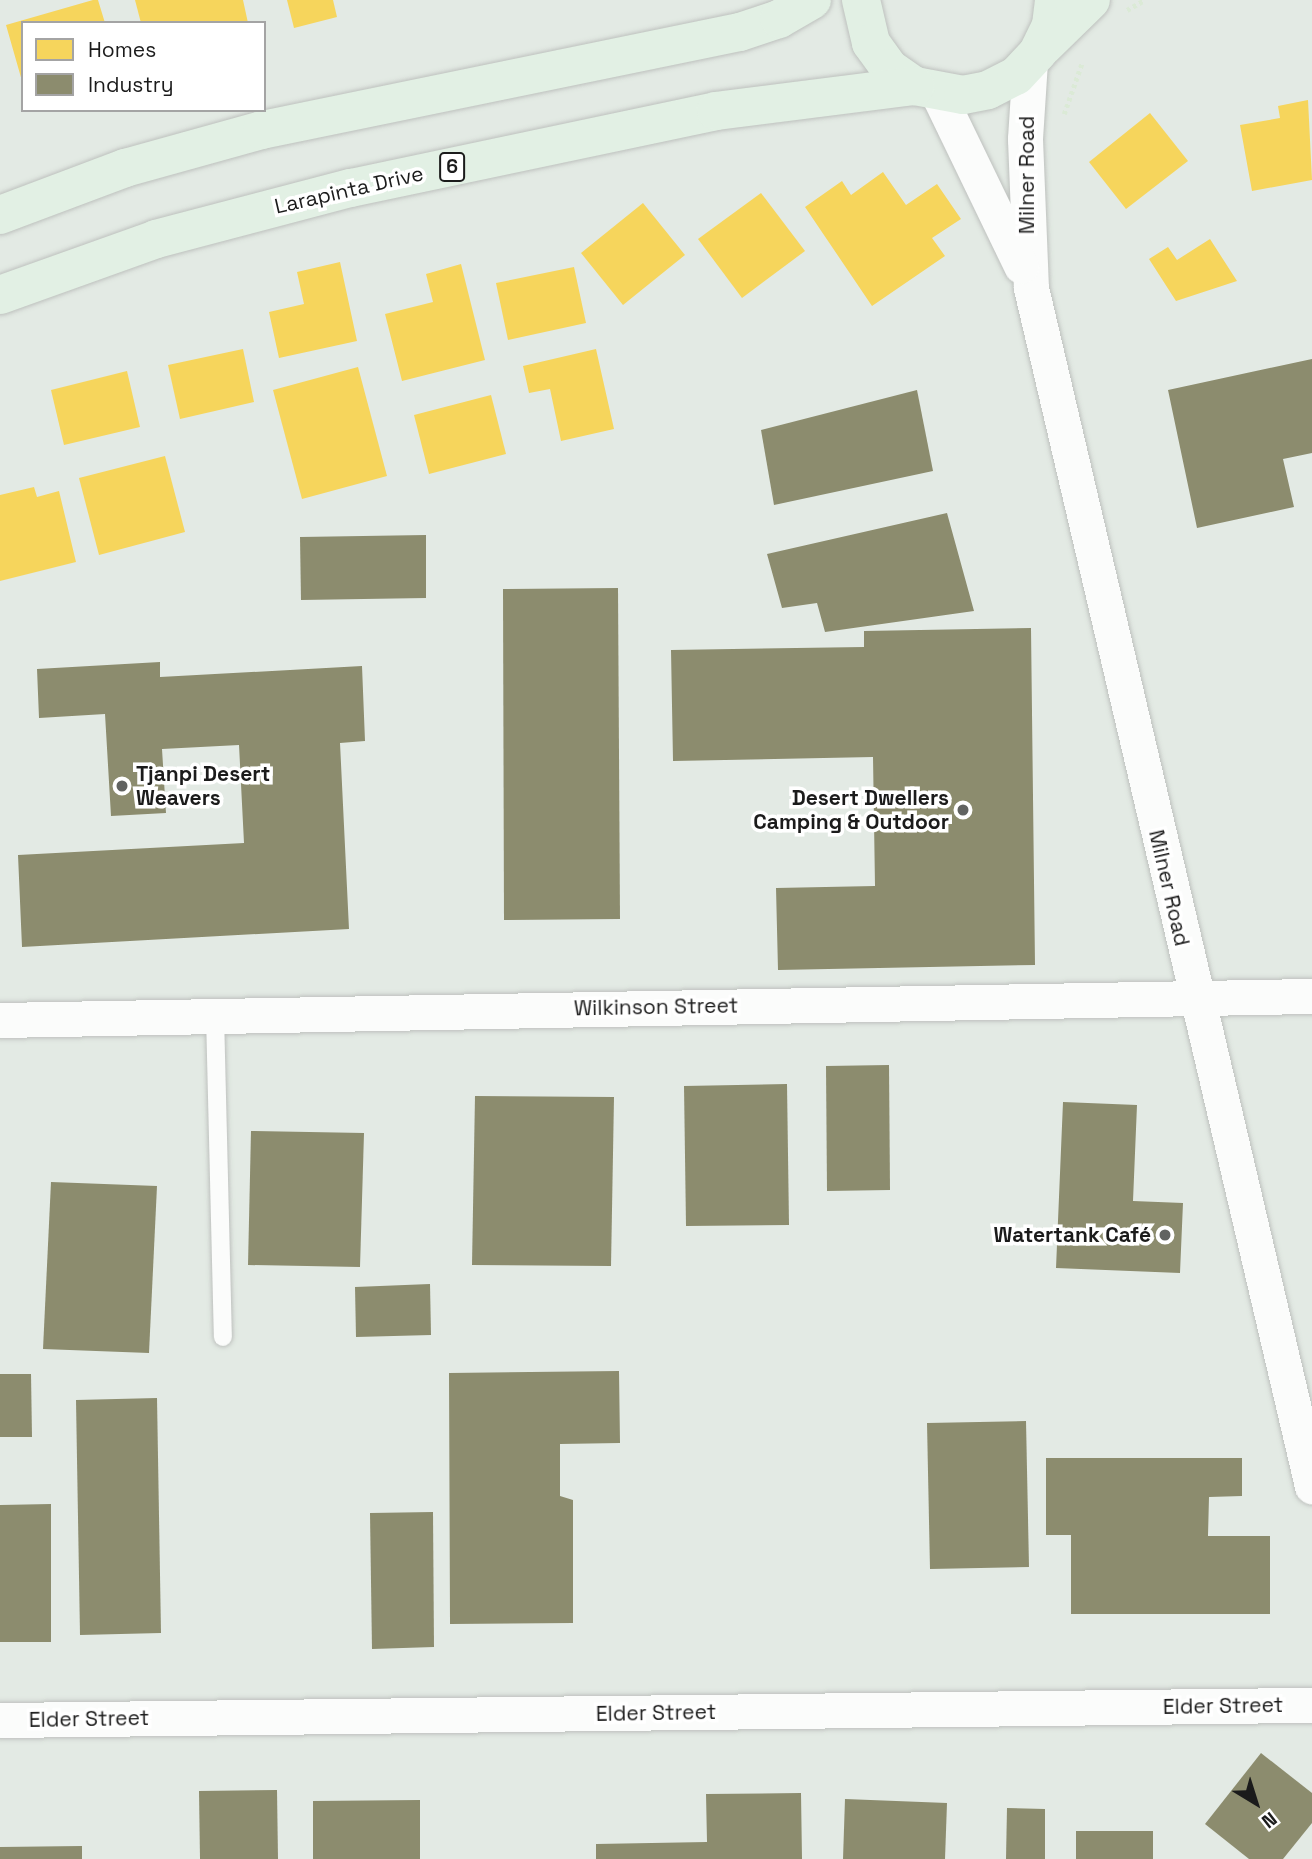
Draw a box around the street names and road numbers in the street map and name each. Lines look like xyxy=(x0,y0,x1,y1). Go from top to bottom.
street label: Milner Road xyxy=(1014,116,1040,234)
road number: 6 xyxy=(438,152,466,182)
street label: Larapinta Drive xyxy=(272,161,426,219)
street label: Milner Road xyxy=(1143,827,1195,949)
street label: Wilkinson Street xyxy=(574,993,738,1021)
street label: Elder Street xyxy=(1163,1692,1283,1720)
street label: Elder Street xyxy=(596,1699,716,1727)
street label: Elder Street xyxy=(29,1705,149,1733)

